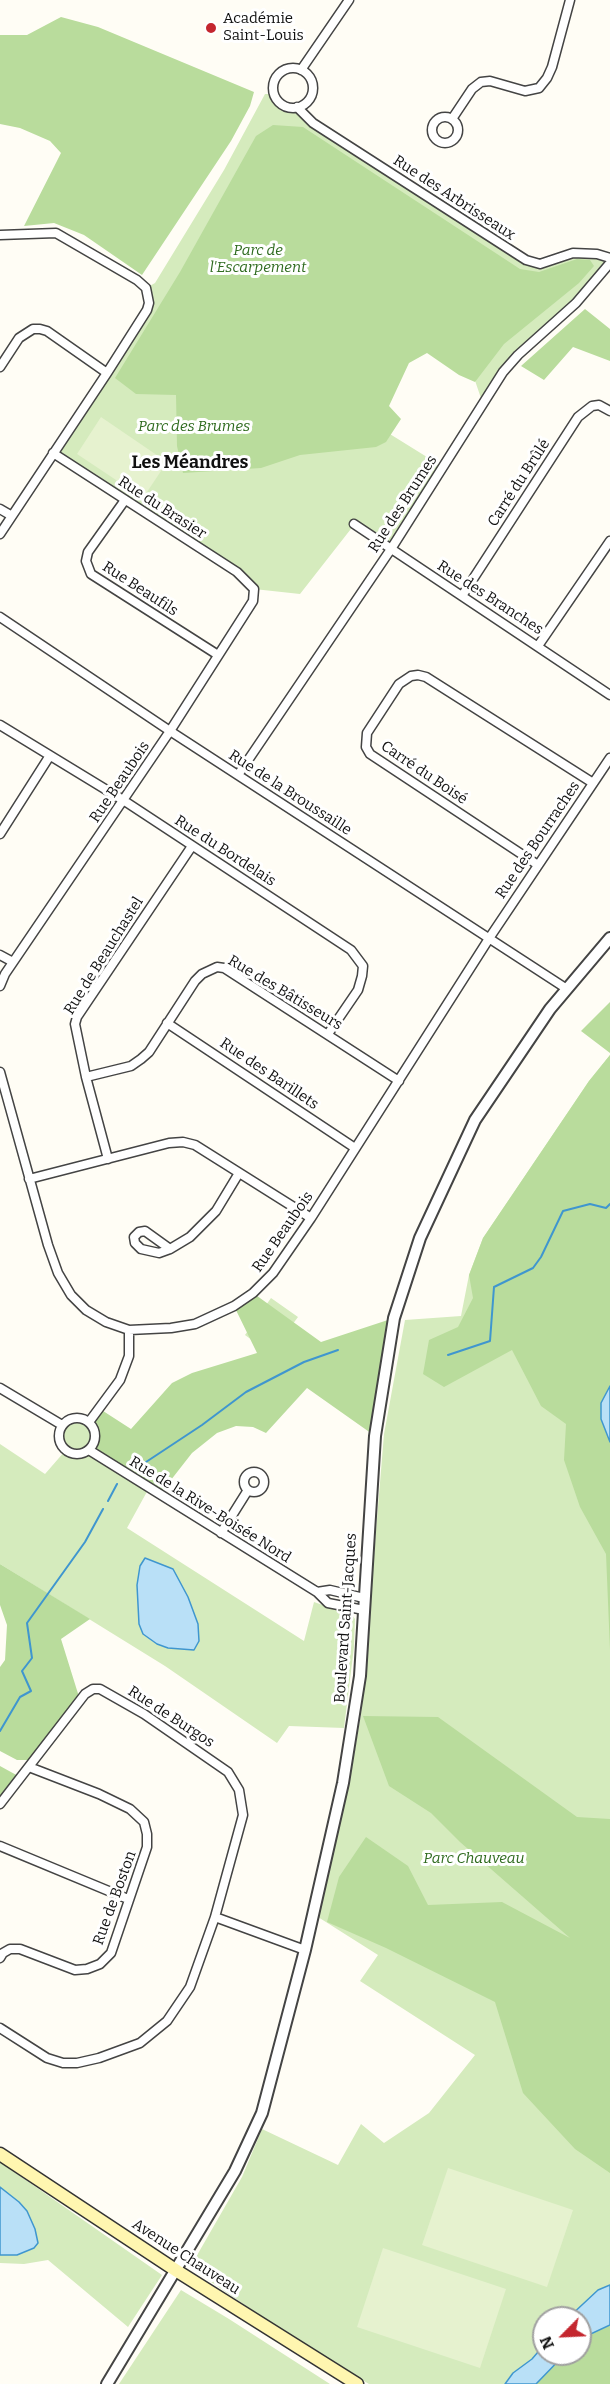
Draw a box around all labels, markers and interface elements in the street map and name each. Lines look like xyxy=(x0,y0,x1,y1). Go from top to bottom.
place label: Académie Saint-Louis xyxy=(223,10,304,45)
marker: Académie Saint-Louis xyxy=(204,21,218,35)
street label: Rue des Arbrisseaux xyxy=(390,152,518,244)
park label: Parc de l'Escarpement xyxy=(210,242,306,277)
park label: Parc des Brumes xyxy=(138,418,250,436)
street label: Carré du Brûlé xyxy=(484,436,554,530)
district label: Les Méandres xyxy=(132,452,248,474)
street label: Rue des Brumes xyxy=(365,452,441,556)
street label: Rue du Brasier xyxy=(115,473,209,543)
street label: Rue des Branches xyxy=(434,557,546,639)
street label: Rue Beaufils xyxy=(99,558,181,620)
street label: Carré du Boisé xyxy=(377,737,471,809)
street label: Rue Beaubois xyxy=(86,738,154,826)
street label: Rue de la Broussaille xyxy=(225,747,355,839)
street label: Rue des Bourraches xyxy=(492,778,584,902)
street label: Rue du Bordelais xyxy=(171,812,279,890)
street label: Rue de Beauchastel xyxy=(61,894,147,1018)
street label: Rue des Bâtisseurs xyxy=(225,952,345,1034)
street label: Rue des Barillets xyxy=(216,1034,322,1114)
street label: Rue Beaubois xyxy=(249,1188,317,1276)
street label: Rue de la Rive-Boisée Nord xyxy=(126,1453,294,1567)
street label: Boulevard Saint-Jacques xyxy=(331,1532,361,1704)
street label: Rue de Burgos xyxy=(124,1682,218,1752)
street label: Rue de Boston xyxy=(90,1848,140,1948)
park label: Parc Chauveau xyxy=(423,1850,525,1868)
street label: Avenue Chauveau xyxy=(129,2215,243,2299)
north arrow xyxy=(532,2306,592,2366)
text: N xyxy=(536,2333,558,2352)

